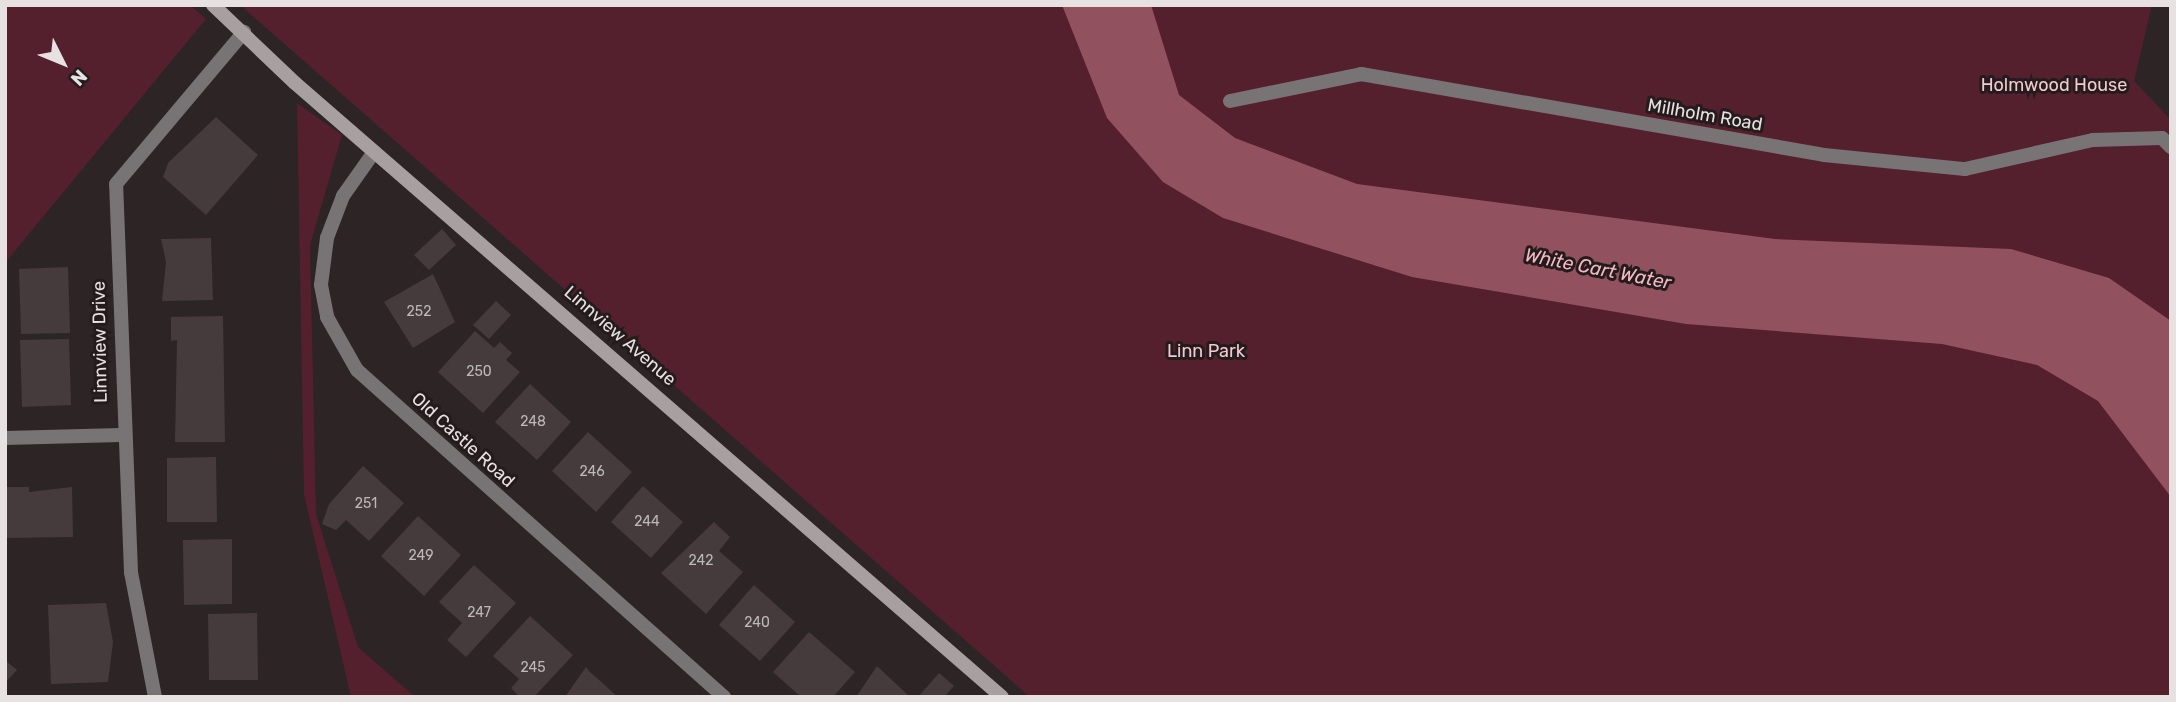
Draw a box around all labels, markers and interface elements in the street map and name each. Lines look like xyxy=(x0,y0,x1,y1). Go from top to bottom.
north arrow xyxy=(28,28,98,98)
text: N xyxy=(66,65,92,90)
park label: Holmwood House xyxy=(1981,74,2127,96)
street label: Millholm Road xyxy=(1646,94,1764,136)
water label: White Cart Water xyxy=(1523,244,1673,294)
street label: Linnview Drive xyxy=(88,281,112,403)
street label: Linnview Avenue xyxy=(559,281,681,391)
house number: 252 xyxy=(407,304,431,320)
park label: Linn Park xyxy=(1167,340,1245,362)
house number: 250 xyxy=(466,364,492,380)
street label: Old Castle Road xyxy=(407,388,519,492)
house number: 248 xyxy=(520,414,546,430)
house number: 246 xyxy=(579,464,605,480)
house number: 251 xyxy=(355,496,377,512)
house number: 244 xyxy=(634,514,660,530)
house number: 249 xyxy=(409,548,433,564)
house number: 242 xyxy=(689,553,713,569)
house number: 247 xyxy=(467,605,491,621)
house number: 240 xyxy=(744,615,770,631)
house number: 245 xyxy=(520,660,546,676)

